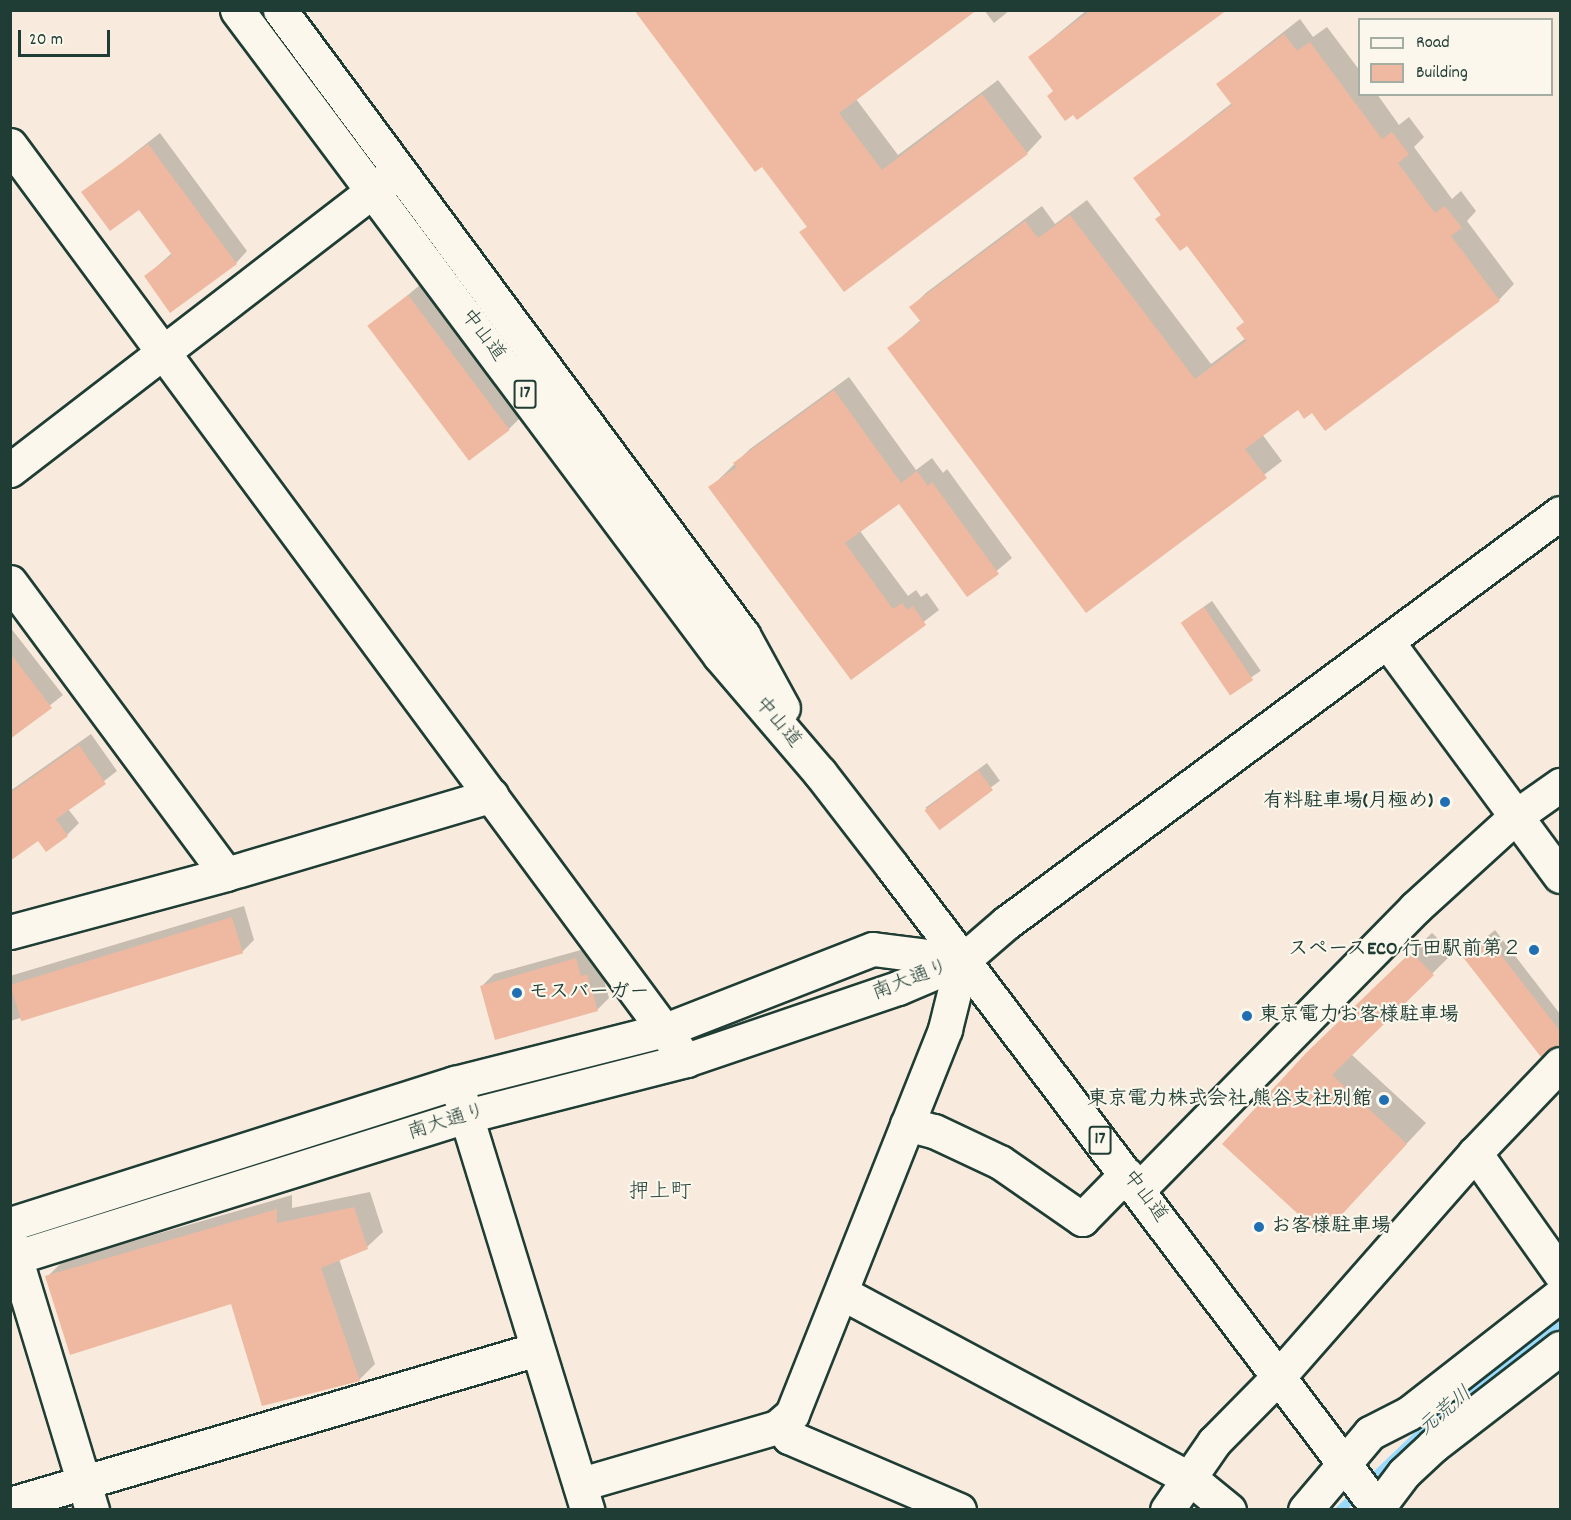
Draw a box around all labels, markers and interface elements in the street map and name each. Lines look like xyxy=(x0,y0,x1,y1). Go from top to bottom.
scale bar xyxy=(21,18,112,56)
legend xyxy=(1358,18,1553,96)
text: 20 m xyxy=(29,28,63,53)
text: Road xyxy=(1416,31,1450,56)
text: Building xyxy=(1416,61,1468,86)
street label: 中山道 xyxy=(454,305,510,367)
road number: 17 xyxy=(513,379,537,409)
street label: 中山道 xyxy=(749,692,805,754)
place label: 有料駐車場(月極め) xyxy=(1263,790,1433,814)
marker: 有料駐車場(月極め) xyxy=(1438,795,1452,809)
place label: スペースECO 行田駅前第２ xyxy=(1287,938,1522,962)
marker: スペースECO 行田駅前第２ xyxy=(1527,943,1541,957)
street label: 南大通り xyxy=(869,955,953,1007)
place label: モスバーガー xyxy=(529,981,649,1005)
marker: モスバーガー xyxy=(510,986,524,1000)
place label: 東京電力お客様駐車場 xyxy=(1259,1004,1459,1028)
marker: 東京電力お客様駐車場 xyxy=(1240,1009,1254,1023)
place label: 東京電力株式会社 熊谷支社別館 xyxy=(1087,1088,1372,1112)
marker: 東京電力株式会社 熊谷支社別館 xyxy=(1377,1093,1391,1107)
street label: 南大通り xyxy=(405,1100,489,1146)
road number: 17 xyxy=(1088,1125,1112,1155)
street label: 中山道 xyxy=(1116,1166,1172,1228)
district label: 押上町 xyxy=(629,1180,691,1206)
place label: お客様駐車場 xyxy=(1271,1215,1391,1239)
marker: お客様駐車場 xyxy=(1252,1220,1266,1234)
water label: 元荒川 xyxy=(1414,1382,1478,1442)

